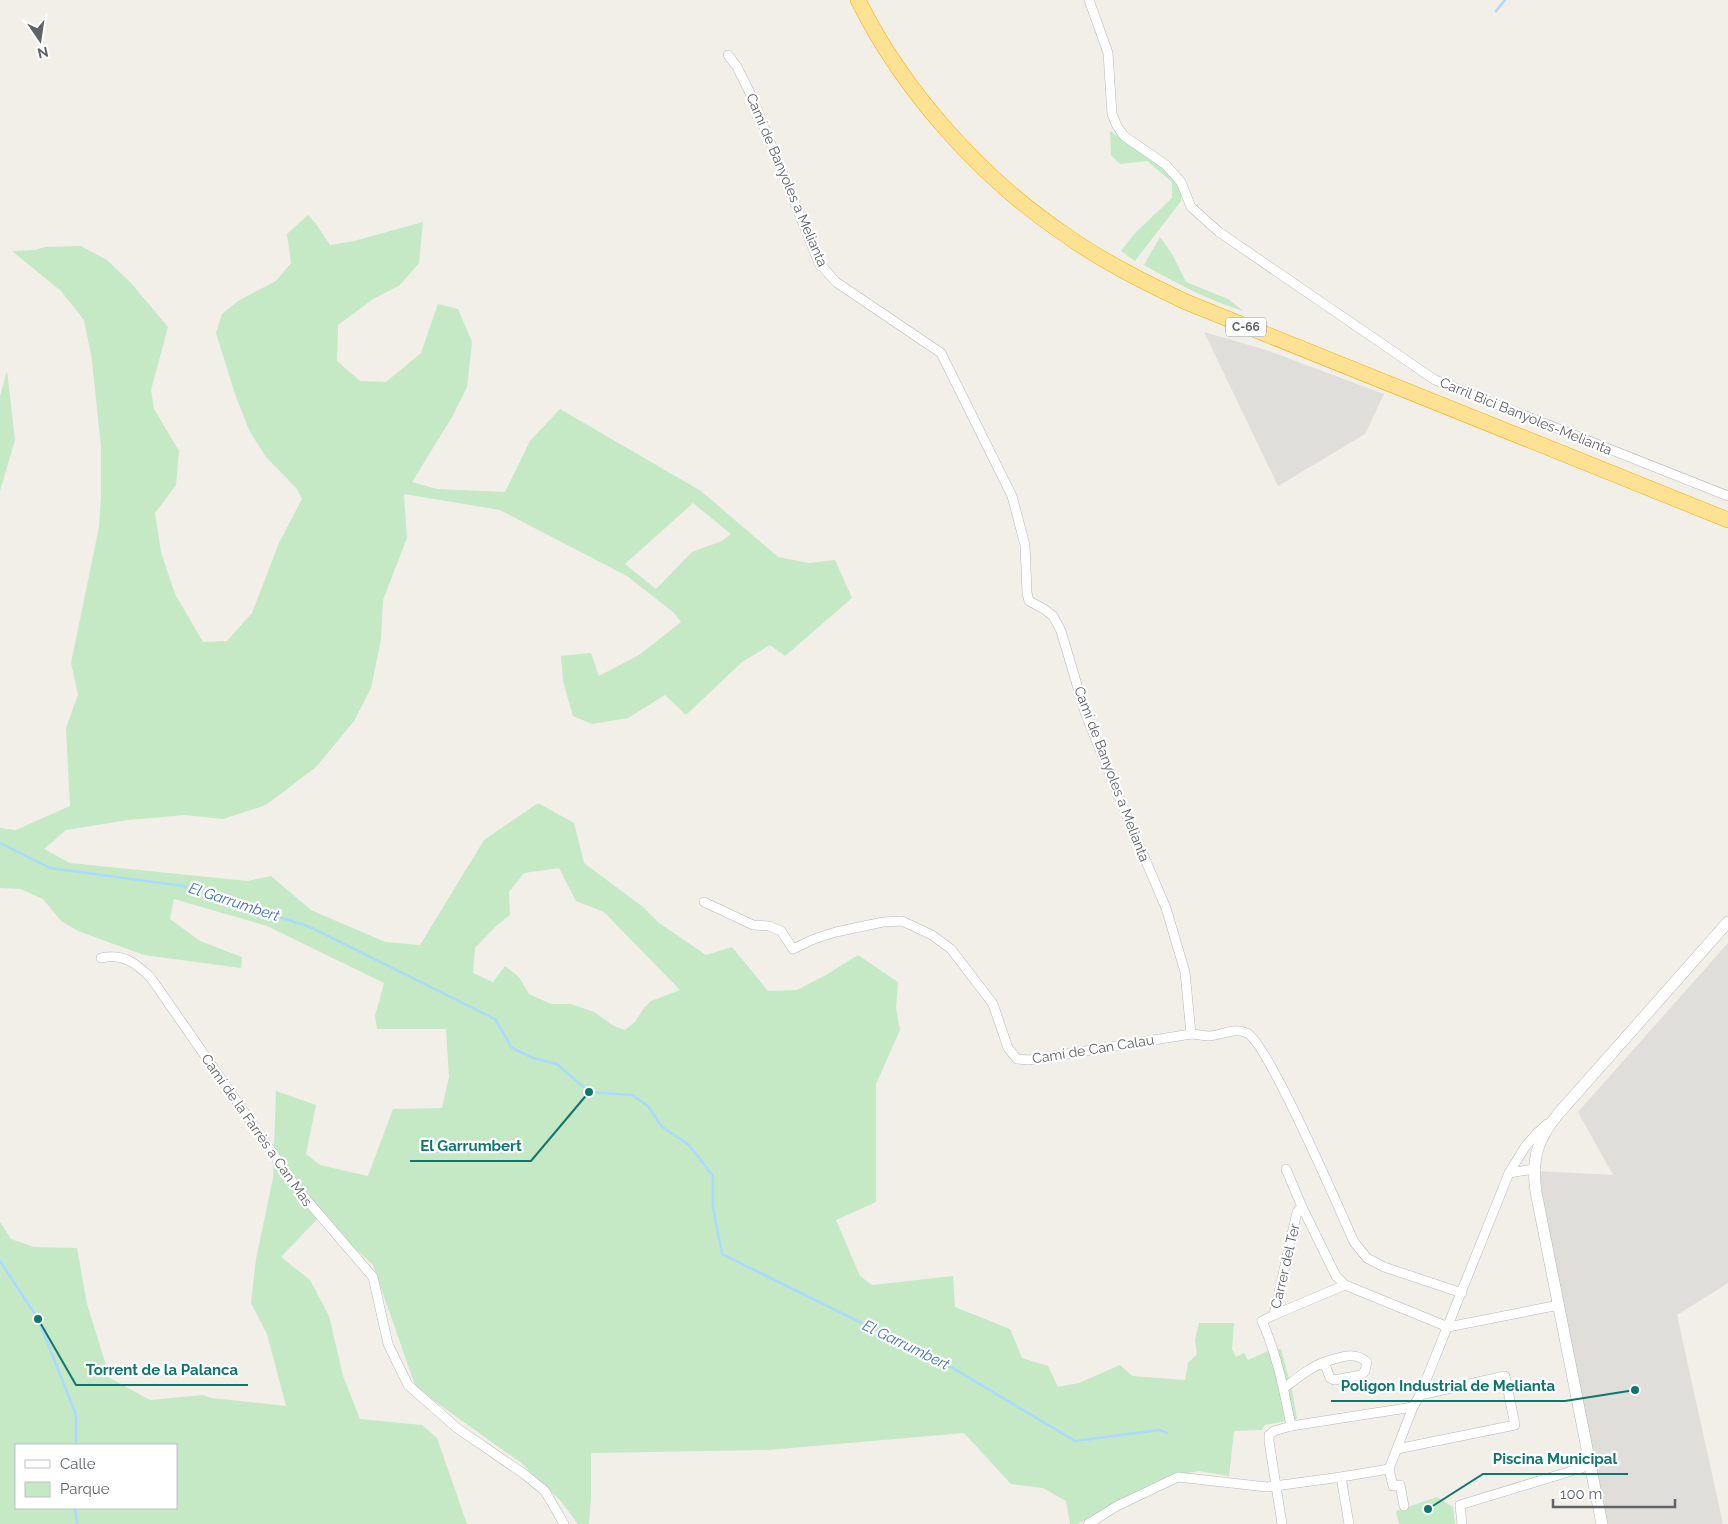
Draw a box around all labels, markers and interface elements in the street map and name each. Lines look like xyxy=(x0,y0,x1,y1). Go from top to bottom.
north arrow xyxy=(15,15,65,65)
text: N xyxy=(36,44,50,62)
street label: Camí de Banyoles a Melianta xyxy=(743,91,831,269)
road number: C-66 xyxy=(1226,318,1266,337)
street label: Carril Bici Banyoles-Melianta xyxy=(1438,374,1614,458)
street label: Camí de Banyoles a Melianta xyxy=(1071,684,1153,864)
water label: El Garrumbert xyxy=(186,879,282,925)
street label: Camí de Can Calau xyxy=(1031,1031,1155,1067)
street label: Camí de la Farrès a Can Mas xyxy=(198,1051,316,1209)
callout: El Garrumbert xyxy=(410,1131,531,1161)
text: El Garrumbert xyxy=(420,1137,522,1155)
street label: Carrer del Ter xyxy=(1267,1222,1303,1310)
water label: El Garrumbert xyxy=(860,1316,952,1374)
callout: Torrent de la Palanca xyxy=(76,1355,248,1385)
text: Torrent de la Palanca xyxy=(86,1361,239,1379)
callout: Poligon Industrial de Melianta xyxy=(1331,1371,1565,1401)
text: Poligon Industrial de Melianta xyxy=(1341,1377,1556,1395)
legend xyxy=(15,1444,178,1509)
callout: Piscina Municipal xyxy=(1483,1444,1628,1474)
text: Piscina Municipal xyxy=(1493,1450,1617,1468)
text: Calle xyxy=(60,1455,96,1473)
scale bar xyxy=(1553,1476,1676,1508)
text: Parque xyxy=(60,1480,110,1498)
text: 100 m xyxy=(1560,1485,1602,1503)

